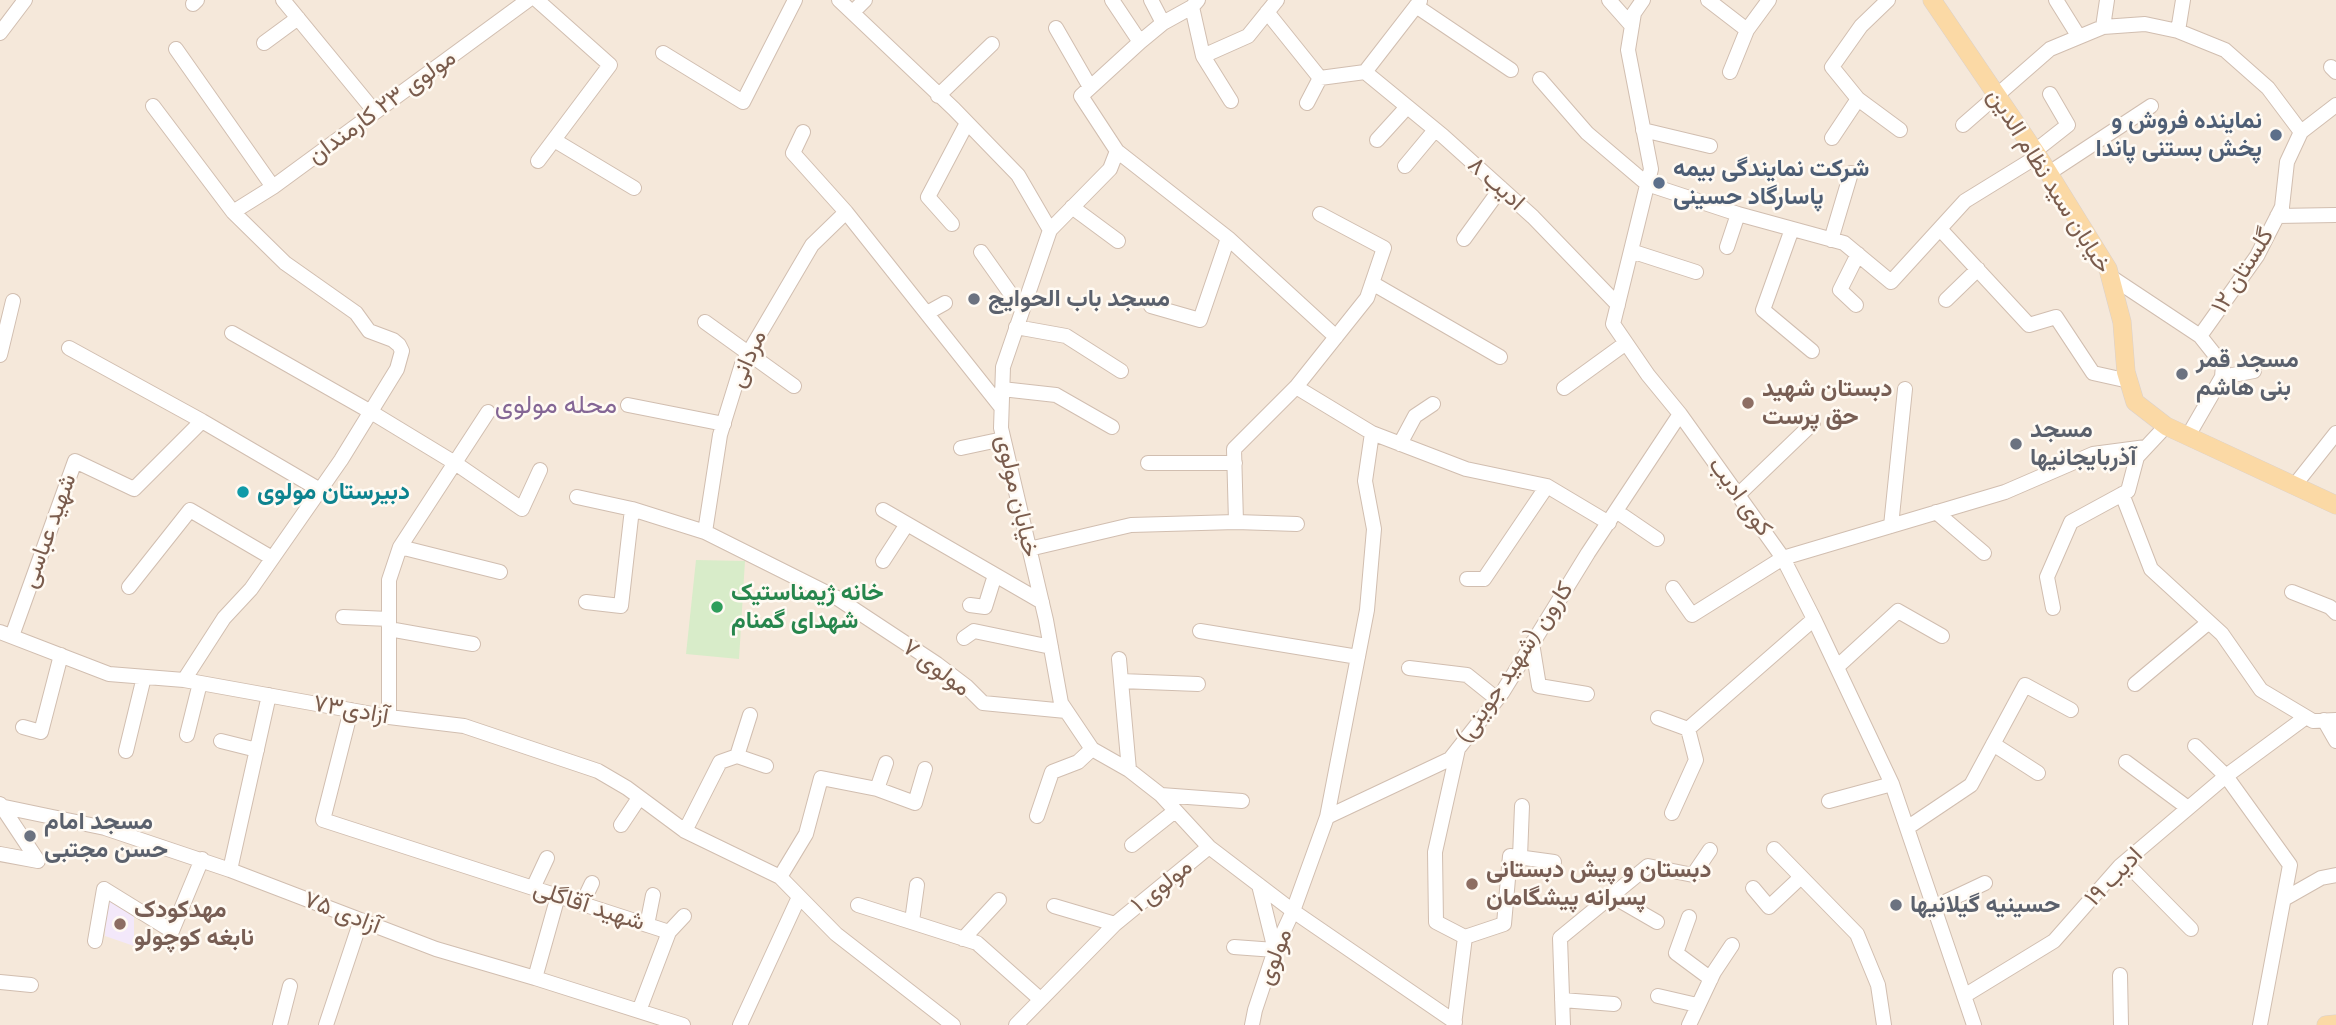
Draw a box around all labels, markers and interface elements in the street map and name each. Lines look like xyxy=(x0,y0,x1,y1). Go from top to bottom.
street label: مولوی ۲۳ کارمندان xyxy=(302,44,462,170)
street label: خیابان سید نظام الدین xyxy=(1980,83,2118,279)
place label: نماینده فروش و پخش بستنی پاندا xyxy=(2095,107,2262,163)
marker: نماینده فروش و پخش بستنی پاندا xyxy=(2268,127,2284,143)
street label: ادیب ۸ xyxy=(1462,151,1530,217)
place label: شرکت نمایندگی بیمه پاسارگاد حسینی xyxy=(1673,155,1869,211)
marker: شرکت نمایندگی بیمه پاسارگاد حسینی xyxy=(1651,175,1667,191)
street label: گلستان ۱۲ xyxy=(2206,223,2280,319)
place label: مسجد باب الحوایج xyxy=(988,285,1170,313)
marker: مسجد باب الحوایج xyxy=(966,291,982,307)
street label: مردانی xyxy=(723,326,773,392)
place label: مسجد قمر بنی هاشم xyxy=(2196,346,2299,402)
marker: مسجد قمر بنی هاشم xyxy=(2174,366,2190,382)
place label: دبستان شهید حق پرست xyxy=(1762,375,1893,431)
district label: محله مولوی xyxy=(495,389,617,421)
marker: دبستان شهید حق پرست xyxy=(1740,395,1756,411)
place label: مسجد آذربایجانیها xyxy=(2030,416,2136,472)
street label: خیابان مولوی xyxy=(989,432,1045,560)
marker: مسجد آذربایجانیها xyxy=(2008,436,2024,452)
street label: کوی ادیب xyxy=(1702,452,1778,542)
street label: شهید عباسی xyxy=(15,470,83,592)
place label: دبیرستان مولوی xyxy=(257,478,410,506)
marker: دبیرستان مولوی xyxy=(235,484,251,500)
street label: کارون (شهید جوینی) xyxy=(1450,576,1580,750)
place label: خانه ژیمناستیک شهدای گمنام xyxy=(731,579,884,635)
marker: خانه ژیمناستیک شهدای گمنام xyxy=(709,599,725,615)
street label: مولوی ۷ xyxy=(896,633,976,703)
street label: آزادی۷۳ xyxy=(311,689,391,731)
place label: مسجد امام حسن مجتبی xyxy=(44,808,168,864)
marker: مسجد امام حسن مجتبی xyxy=(22,828,38,844)
street label: ادیب ۱۹ xyxy=(2079,841,2149,913)
street label: مولوی ۱ xyxy=(1126,853,1198,919)
place label: دبستان و پیش دبستانی پسرانه پیشگامان xyxy=(1486,856,1712,912)
street label: شهید آقاگلی xyxy=(530,874,648,938)
marker: دبستان و پیش دبستانی پسرانه پیشگامان xyxy=(1464,876,1480,892)
street label: آزادی ۷۵ xyxy=(299,885,385,941)
place label: حسینیه گیلانیها xyxy=(1910,891,2060,919)
place label: مهدکودک نابغه کوچولو xyxy=(134,896,254,952)
marker: حسینیه گیلانیها xyxy=(1888,897,1904,913)
marker: مهدکودک نابغه کوچولو xyxy=(112,916,128,932)
street label: مولوی xyxy=(1251,925,1299,989)

